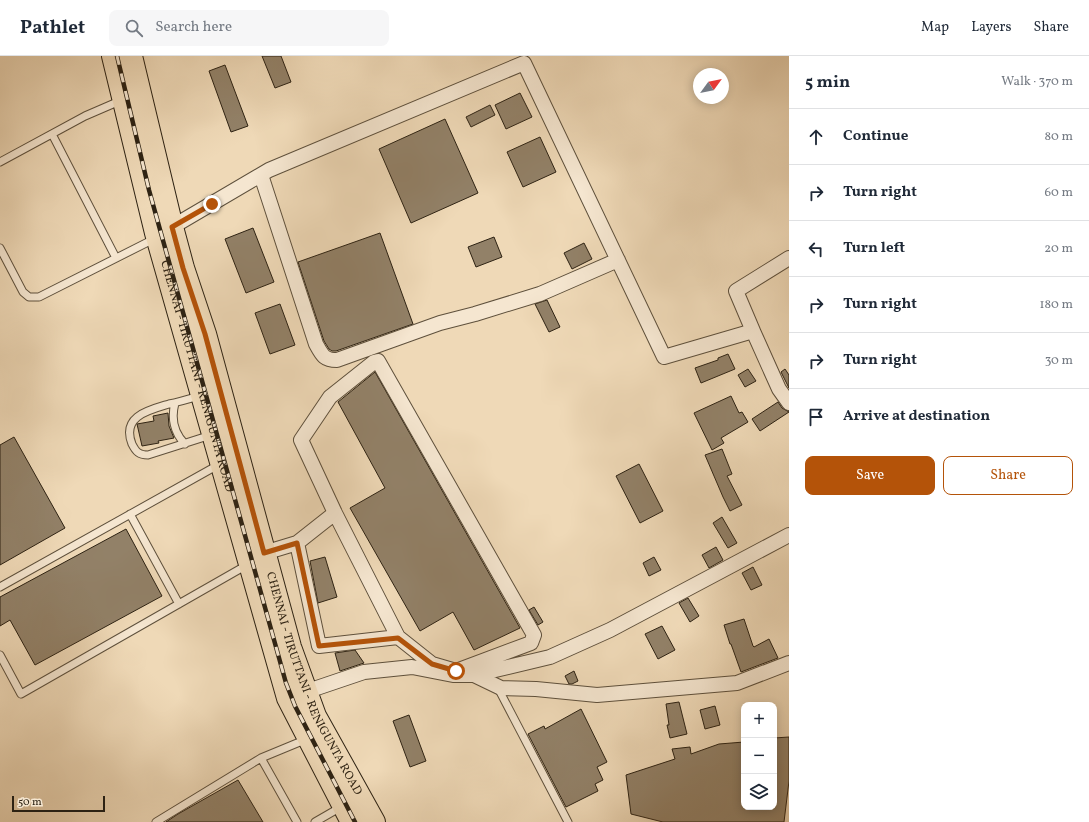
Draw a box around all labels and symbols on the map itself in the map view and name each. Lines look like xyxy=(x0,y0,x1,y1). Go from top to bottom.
north arrow xyxy=(693,68,729,104)
route end xyxy=(203,195,221,213)
street label: CHENNAI - TIRUTTANI - RENIGUNTA ROAD xyxy=(156,258,237,494)
street label: CHENNAI - TIRUTTANI - RENIGUNTA ROAD xyxy=(262,570,366,798)
route start xyxy=(447,662,465,680)
scale bar xyxy=(12,794,105,813)

